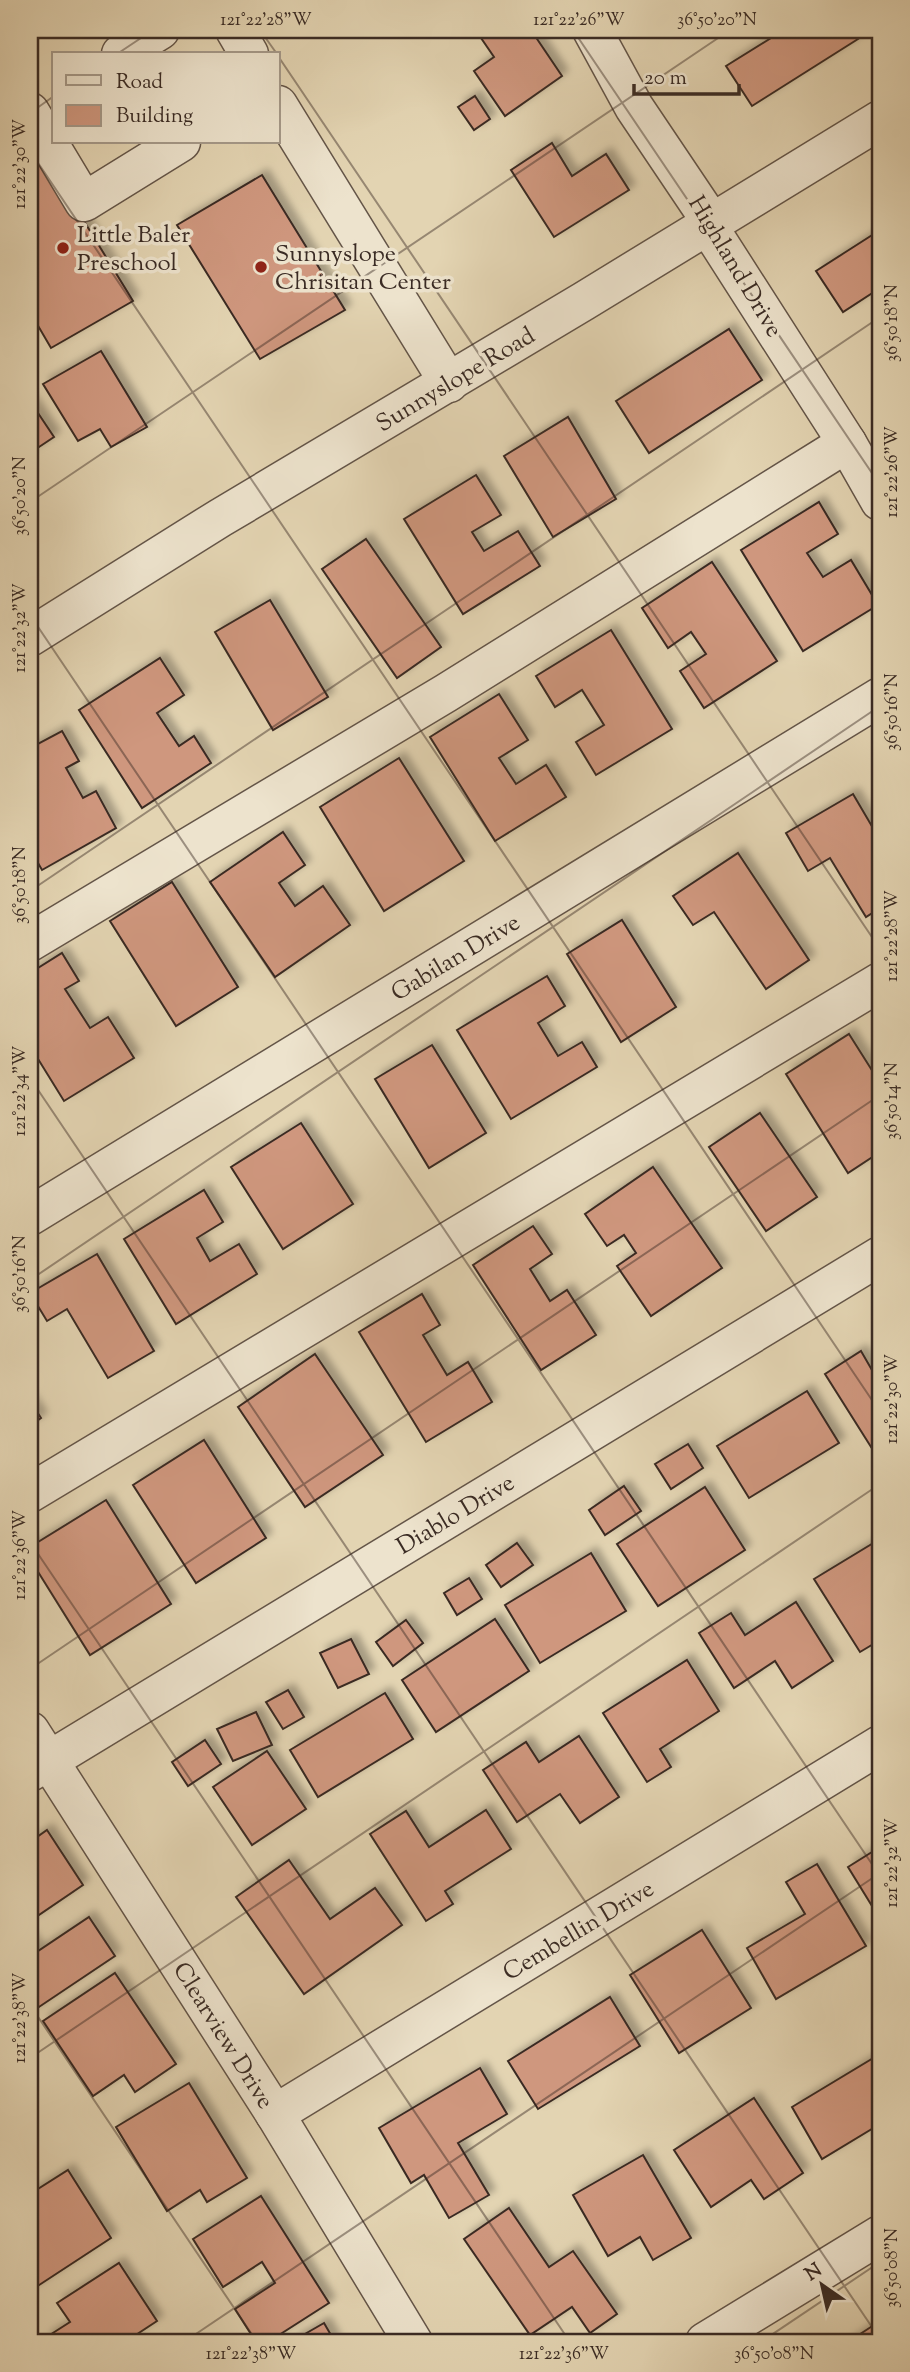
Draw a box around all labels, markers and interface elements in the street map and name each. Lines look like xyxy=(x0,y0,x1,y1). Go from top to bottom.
text: 121°22'28"W xyxy=(220,8,312,34)
text: 121°22'26"W xyxy=(533,8,625,34)
text: 36°50'20"N xyxy=(677,8,757,34)
legend xyxy=(52,52,280,144)
scale bar xyxy=(634,52,738,96)
text: 20 m xyxy=(644,64,687,94)
text: Road xyxy=(116,68,163,98)
text: Building xyxy=(116,102,193,132)
text: 121°22'30"W xyxy=(8,119,34,209)
street label: Highland Drive xyxy=(679,190,790,344)
place label: Little Baler Preschool xyxy=(77,219,190,281)
place label: Sunnyslope Chrisitan Center xyxy=(275,238,451,300)
marker: Little Baler Preschool xyxy=(55,240,71,256)
marker: Sunnyslope Chrisitan Center xyxy=(253,259,269,275)
text: 36°50'18"N xyxy=(880,284,906,362)
street label: Sunnyslope Road xyxy=(370,320,542,442)
text: 121°22'26"W xyxy=(880,426,906,518)
text: 36°50'20"N xyxy=(8,456,34,536)
text: 121°22'32"W xyxy=(8,583,34,673)
text: 36°50'16"N xyxy=(880,673,906,751)
text: 36°50'18"N xyxy=(8,846,34,924)
text: 121°22'28"W xyxy=(880,890,906,982)
street label: Gabilan Drive xyxy=(385,907,527,1011)
text: 121°22'34"W xyxy=(8,1046,34,1136)
text: 36°50'14"N xyxy=(880,1062,906,1140)
text: 36°50'16"N xyxy=(8,1235,34,1313)
text: 121°22'30"W xyxy=(880,1354,906,1444)
street label: Diablo Drive xyxy=(391,1467,521,1564)
text: 121°22'36"W xyxy=(8,1510,34,1600)
text: 121°22'32"W xyxy=(880,1818,906,1908)
street label: Cembellin Drive xyxy=(497,1873,661,1990)
street label: Clearview Drive xyxy=(163,1956,281,2116)
text: 121°22'38"W xyxy=(8,1973,34,2063)
text: 36°50'08"N xyxy=(880,2228,906,2308)
north arrow xyxy=(788,2250,858,2320)
text: N xyxy=(800,2258,828,2288)
text: 121°22'38"W xyxy=(206,2342,296,2368)
text: 121°22'36"W xyxy=(519,2342,609,2368)
text: 36°50'08"N xyxy=(734,2342,814,2368)

